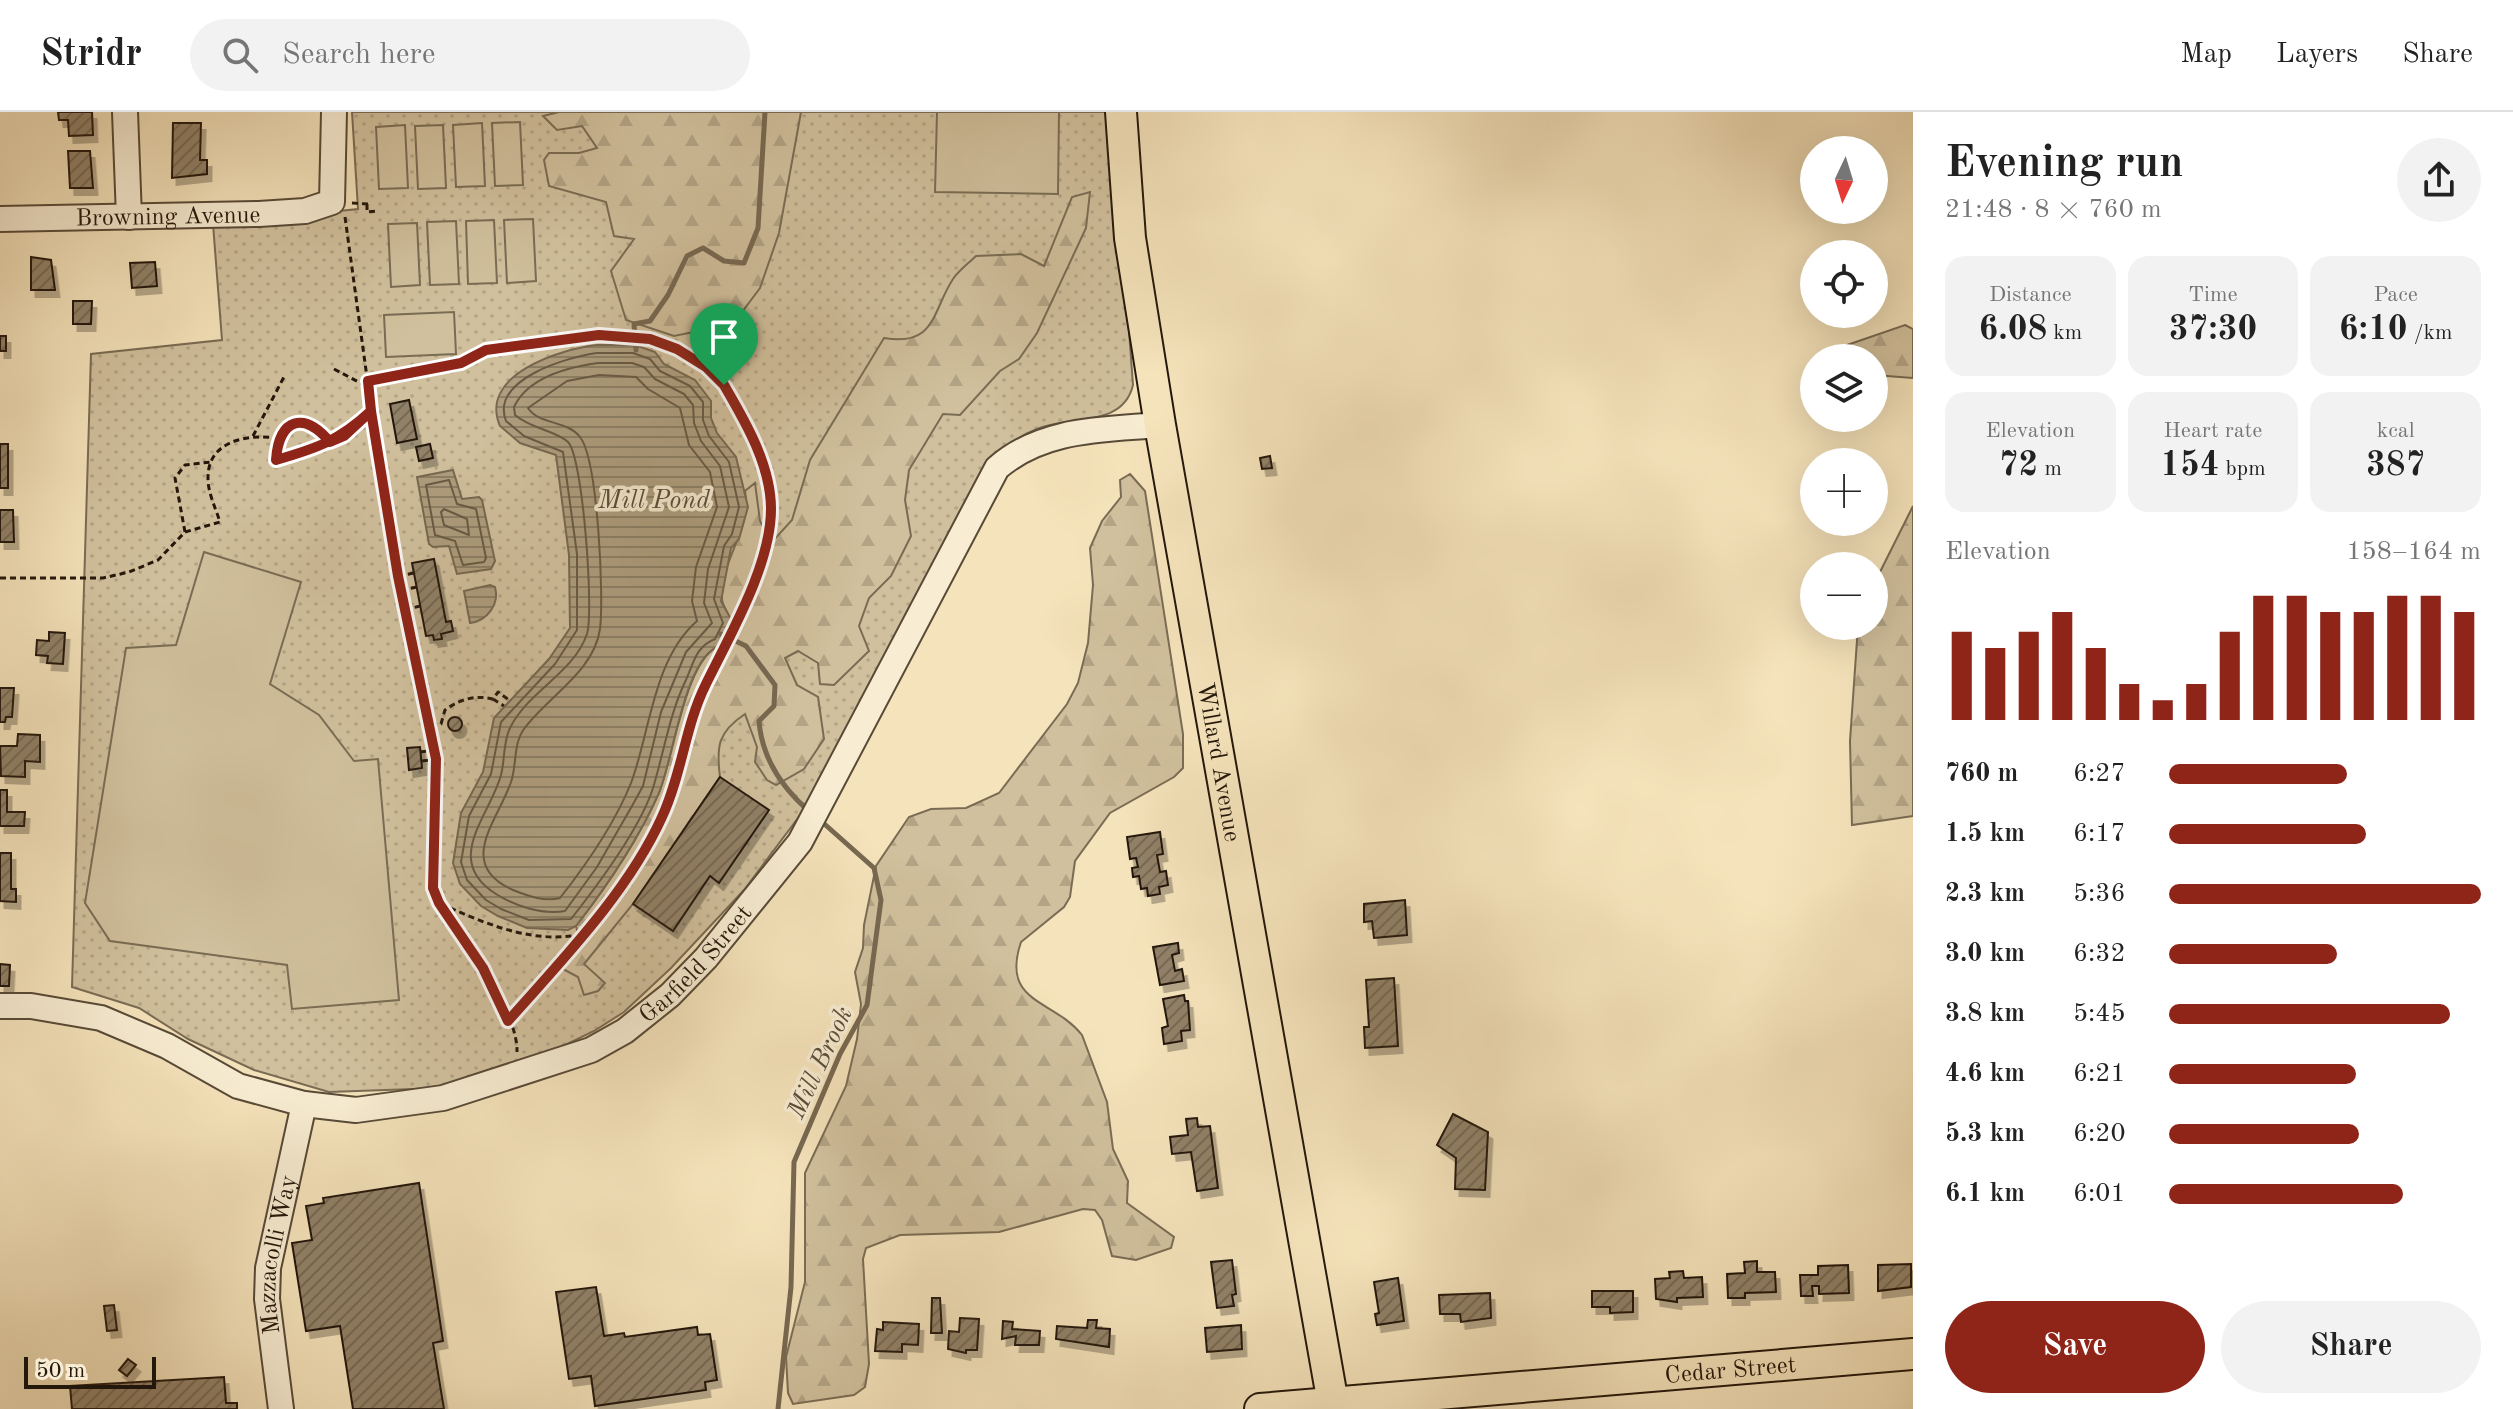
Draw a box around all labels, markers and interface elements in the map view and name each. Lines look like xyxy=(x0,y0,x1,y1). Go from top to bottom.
search box xyxy=(190,19,750,91)
icon: search xyxy=(218,33,262,77)
text: Stridr xyxy=(40,36,142,74)
text: Search here xyxy=(282,40,436,70)
text: Map xyxy=(2180,41,2232,69)
text: Layers xyxy=(2276,41,2358,69)
text: Share xyxy=(2402,41,2473,69)
north arrow xyxy=(1800,136,1888,224)
map controls xyxy=(1800,136,1888,640)
button: share xyxy=(2397,138,2481,222)
text: Evening run xyxy=(1945,142,2183,186)
text: 21:48 · 8 × 760 m xyxy=(1945,197,2162,223)
street label: Browning Avenue xyxy=(75,204,261,232)
button: locate xyxy=(1800,240,1888,328)
text: Distance xyxy=(1989,284,2072,306)
text: Time xyxy=(2188,284,2238,306)
text: Pace xyxy=(2373,284,2418,306)
pin xyxy=(690,303,758,385)
text: 6.08 xyxy=(1978,313,2047,347)
text: 37:30 xyxy=(2169,313,2257,347)
text: 6:10 xyxy=(2339,313,2408,347)
icon: arrive xyxy=(702,315,746,359)
text: km xyxy=(2047,322,2082,344)
text: /km xyxy=(2408,322,2452,344)
button: layers xyxy=(1800,344,1888,432)
text: Elevation xyxy=(1986,420,2075,442)
text: Heart rate xyxy=(2164,420,2262,442)
text: kcal xyxy=(2377,420,2415,442)
button: + xyxy=(1800,448,1888,536)
text: 72 xyxy=(1999,449,2038,483)
text: 154 xyxy=(2160,449,2219,483)
text: 387 xyxy=(2366,449,2425,483)
text: m xyxy=(2038,458,2062,480)
text: bpm xyxy=(2219,458,2266,480)
water label: Mill Pond xyxy=(597,488,710,514)
text: Elevation xyxy=(1945,539,2051,565)
text: 158–164 m xyxy=(2346,539,2481,565)
button: − xyxy=(1800,552,1888,640)
street label: Willard Avenue xyxy=(1192,681,1243,844)
text: 760 m xyxy=(1945,761,2018,787)
text: 6:27 xyxy=(2073,761,2126,787)
text: 1.5 km xyxy=(1945,821,2025,847)
text: 6:17 xyxy=(2073,821,2126,847)
text: 2.3 km xyxy=(1945,881,2025,907)
text: 5:36 xyxy=(2073,881,2126,907)
street label: Garfield Street xyxy=(636,902,757,1028)
text: 3.0 km xyxy=(1945,941,2025,967)
text: 6:32 xyxy=(2073,941,2126,967)
text: 3.8 km xyxy=(1945,1001,2025,1027)
text: 5:45 xyxy=(2073,1001,2126,1027)
water label: Mill Brook xyxy=(783,1003,858,1124)
text: 4.6 km xyxy=(1945,1061,2025,1087)
text: 6:21 xyxy=(2073,1061,2126,1087)
text: 5.3 km xyxy=(1945,1121,2025,1147)
text: 6:20 xyxy=(2073,1121,2126,1147)
street label: Mazzacolli Way xyxy=(257,1173,302,1336)
text: 6.1 km xyxy=(1945,1181,2025,1207)
text: 6:01 xyxy=(2073,1181,2126,1207)
button: Save xyxy=(1945,1301,2205,1393)
button: Share xyxy=(2221,1301,2481,1393)
scale bar xyxy=(24,1353,156,1389)
street label: Cedar Street xyxy=(1664,1354,1797,1389)
text: 50 m xyxy=(36,1360,85,1382)

